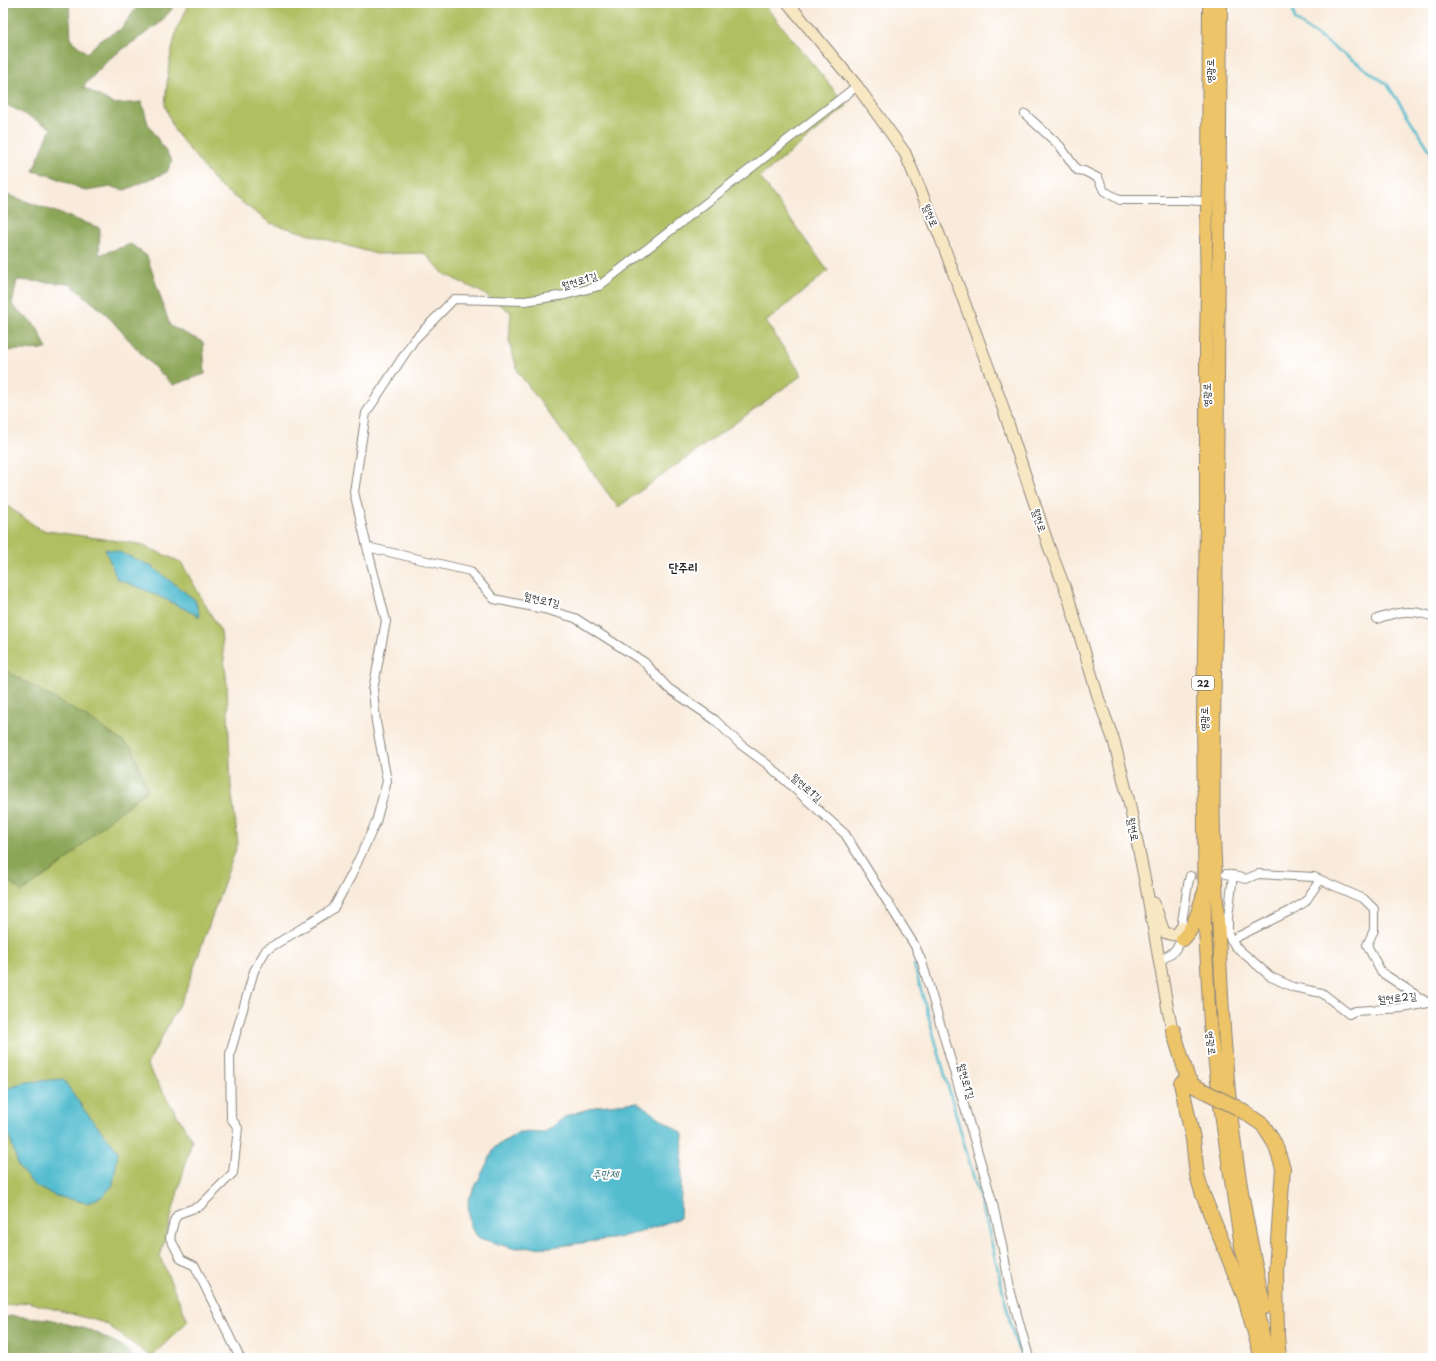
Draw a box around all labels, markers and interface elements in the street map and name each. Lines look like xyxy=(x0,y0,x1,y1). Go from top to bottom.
street label: 영광로 xyxy=(1202,59,1217,83)
street label: 월현로 xyxy=(919,201,943,229)
street label: 월현로1길 xyxy=(559,267,599,293)
street label: 영광로 xyxy=(1198,383,1214,407)
street label: 월현로 xyxy=(1029,506,1051,534)
district label: 단주리 xyxy=(669,558,697,576)
street label: 월현로1길 xyxy=(522,588,562,610)
road number: 22 xyxy=(1192,676,1214,690)
street label: 영광로 xyxy=(1196,707,1211,731)
street label: 월현로1길 xyxy=(788,769,826,805)
street label: 월현로 xyxy=(1124,816,1144,842)
street label: 월현로2길 xyxy=(1377,987,1417,1007)
street label: 영광로 xyxy=(1203,1030,1221,1056)
street label: 월현로1길 xyxy=(955,1061,979,1101)
water label: 주만제 xyxy=(592,1165,620,1182)

